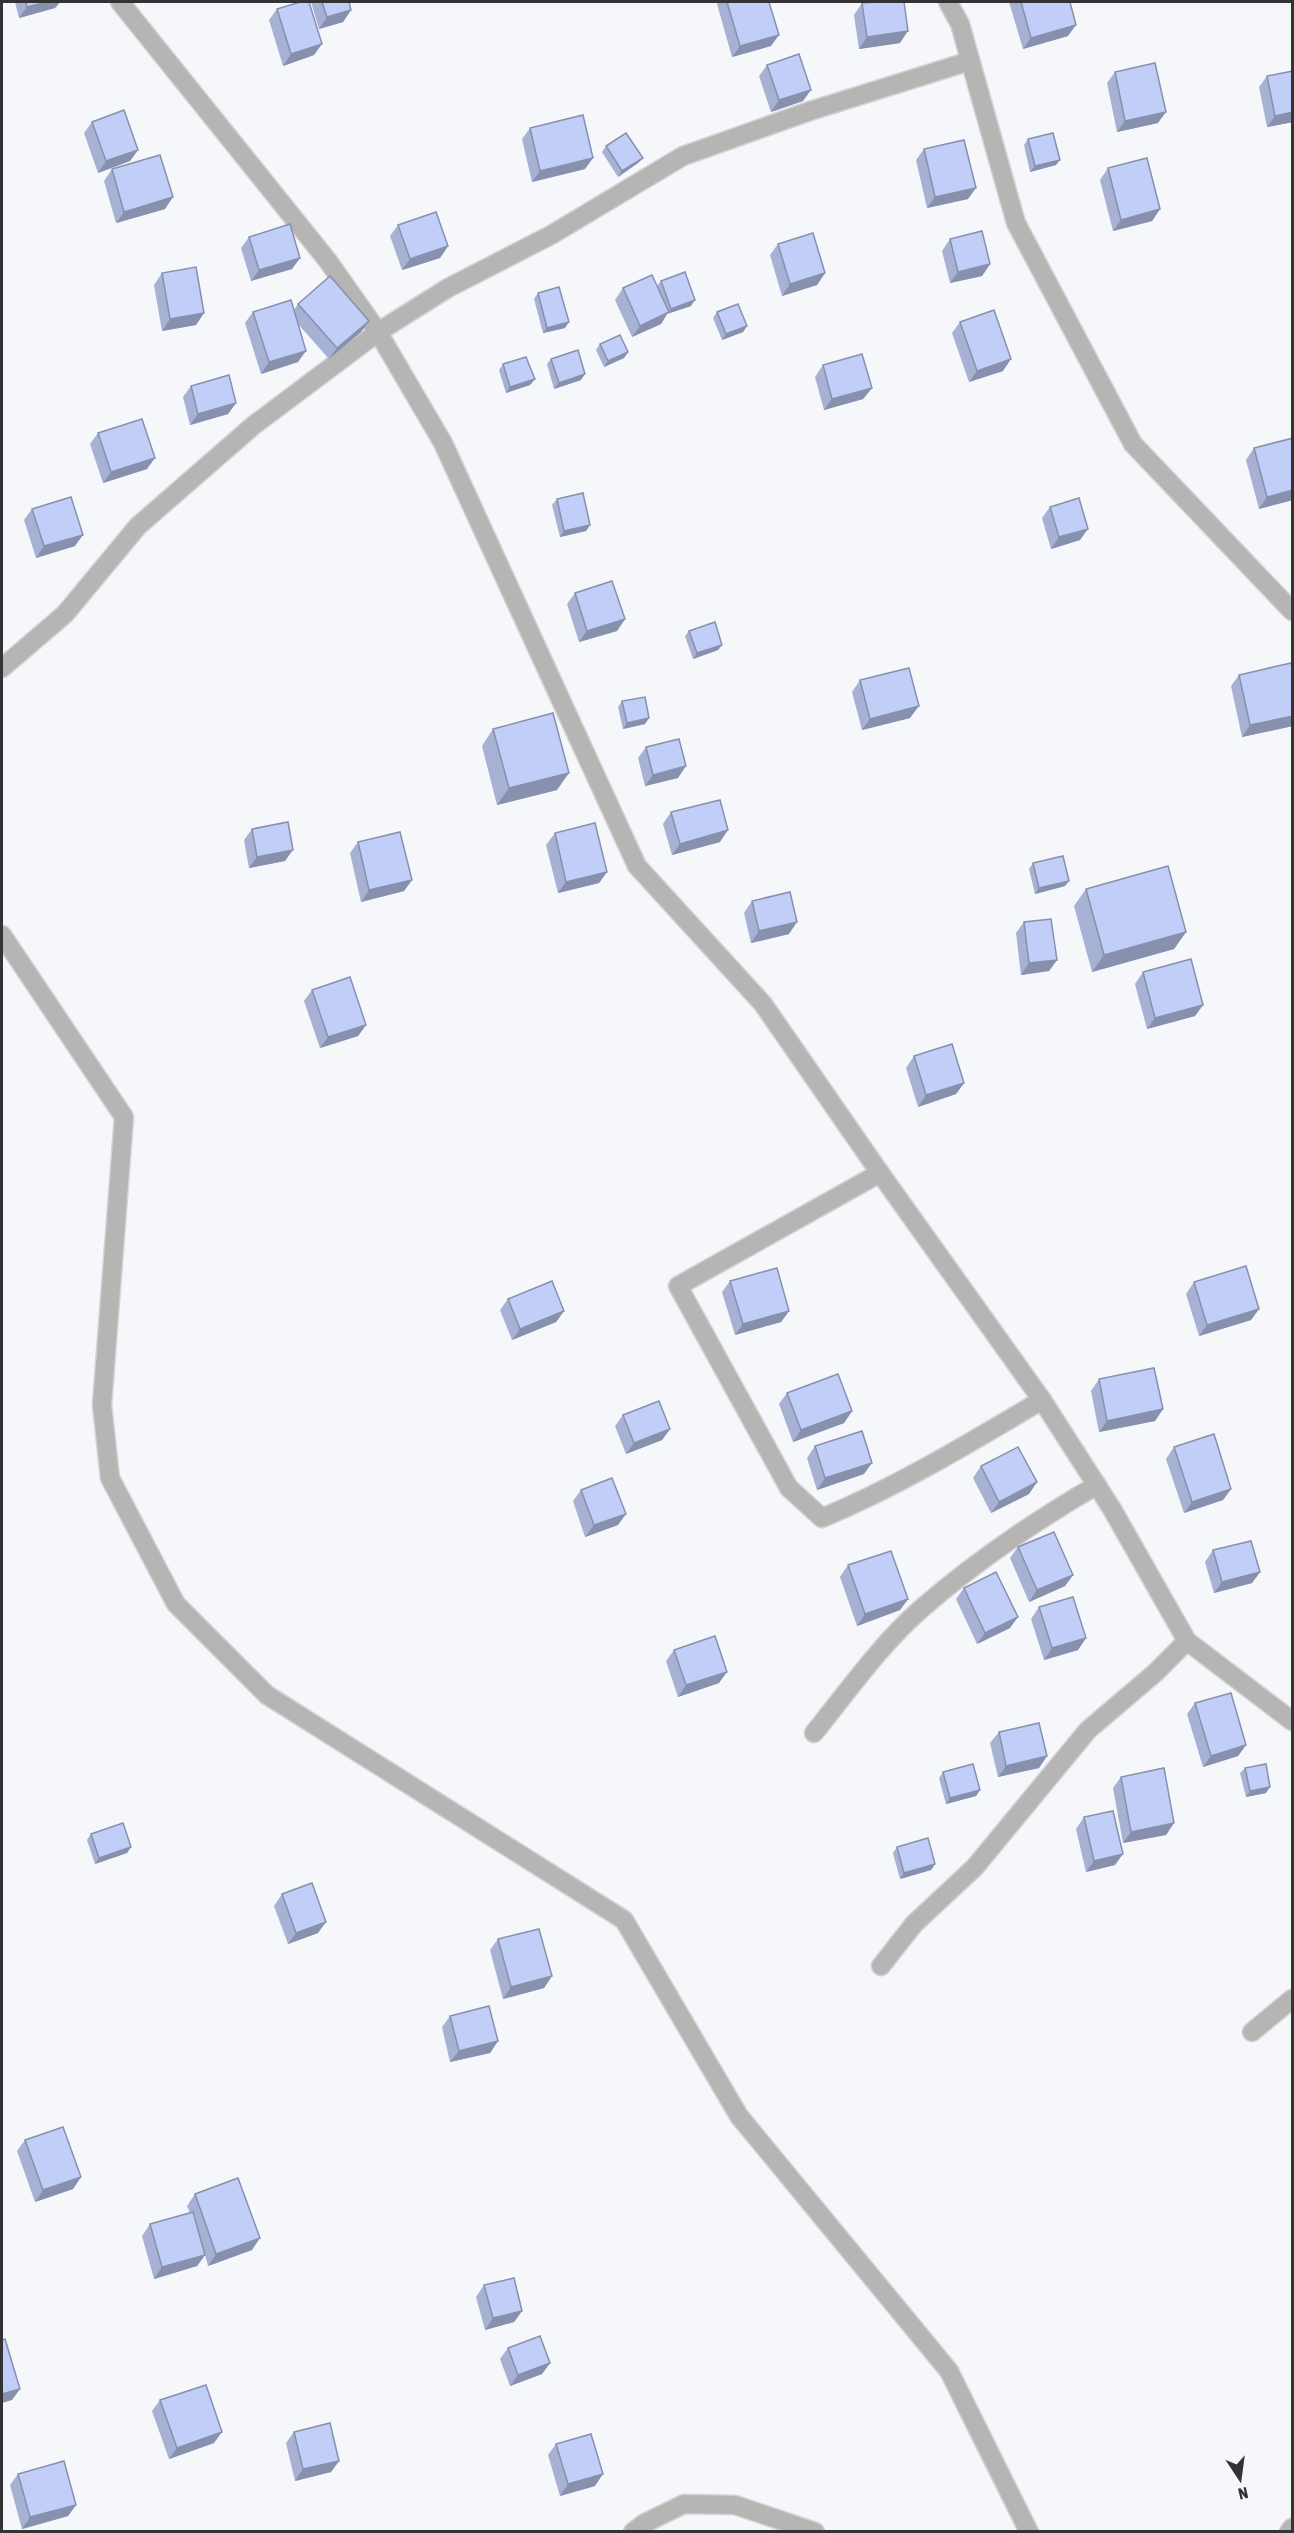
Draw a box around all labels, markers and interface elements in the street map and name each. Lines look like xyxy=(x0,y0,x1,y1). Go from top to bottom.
north arrow xyxy=(1210,2449,1270,2509)
text: N xyxy=(1237,2484,1250,2503)

